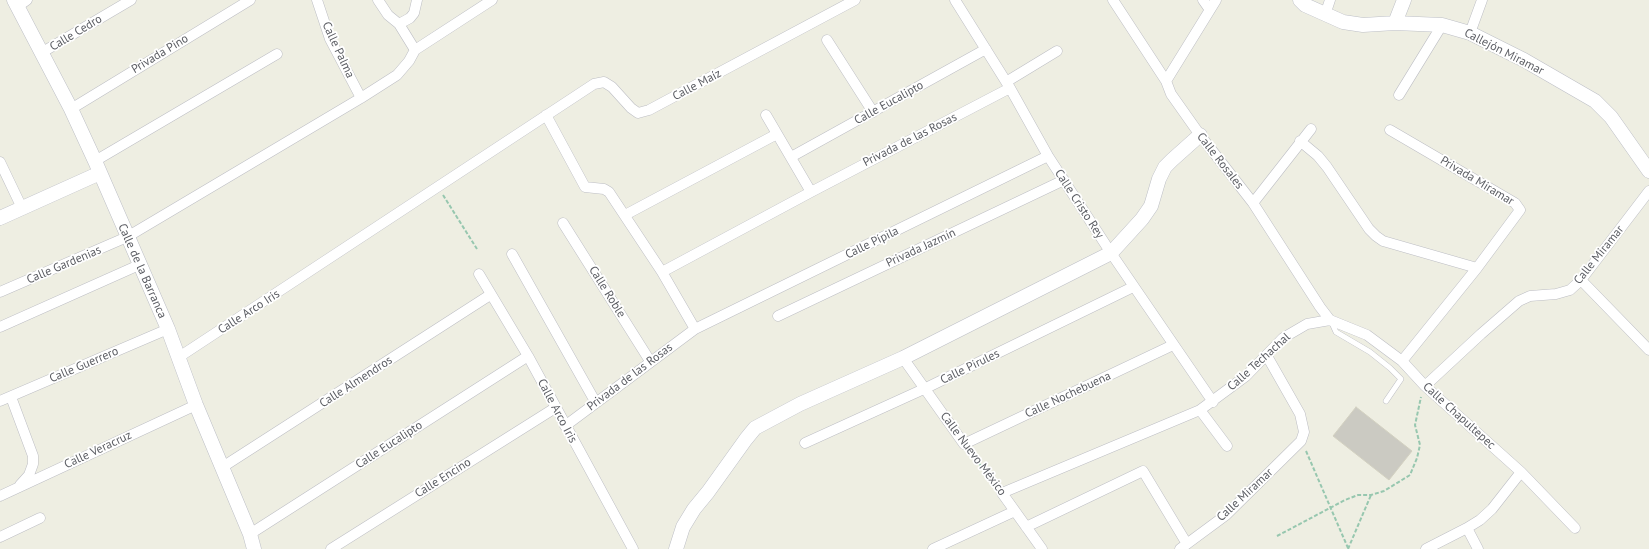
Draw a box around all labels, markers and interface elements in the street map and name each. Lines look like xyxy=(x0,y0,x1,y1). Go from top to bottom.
street label: Calle Cedro xyxy=(47,12,105,54)
street label: Calle Palma xyxy=(319,20,357,80)
street label: Callejón Miramar xyxy=(1462,26,1546,78)
street label: Privada Pino xyxy=(129,31,191,77)
street label: Calle Maíz xyxy=(670,66,724,104)
street label: Calle Eucalipto xyxy=(852,78,926,128)
street label: Privada de las Rosas xyxy=(861,110,959,170)
street label: Calle Rosales xyxy=(1194,130,1246,192)
street label: Privada Miramar xyxy=(1438,153,1516,209)
street label: Calle Cristo Rey xyxy=(1051,167,1107,241)
street label: Calle de la Barranca xyxy=(115,221,169,321)
street label: Calle Miramar xyxy=(1571,223,1627,287)
street label: Calle Pípila xyxy=(843,224,901,262)
street label: Privada Jazmín xyxy=(884,226,958,270)
street label: Calle Gardenias xyxy=(25,243,103,287)
street label: Calle Roble xyxy=(586,264,628,320)
street label: Calle Arco Iris xyxy=(215,287,283,337)
street label: Calle Techachal xyxy=(1225,330,1293,394)
street label: Privada de las Rosas xyxy=(584,340,676,414)
street label: Calle Guerrero xyxy=(47,344,121,386)
street label: Calle Pirules xyxy=(938,346,1002,388)
street label: Calle Almendros xyxy=(317,353,395,411)
street label: Calle Nochebuena xyxy=(1023,369,1113,421)
street label: Calle Arco Iris xyxy=(534,376,580,446)
street label: Calle Chapultepec xyxy=(1420,380,1498,452)
street label: Calle Nuevo México xyxy=(937,409,1009,499)
street label: Calle Eucalipto xyxy=(353,418,425,472)
street label: Calle Veracruz xyxy=(62,428,134,472)
street label: Calle Encino xyxy=(412,455,474,501)
street label: Calle Miramar xyxy=(1214,465,1276,525)

